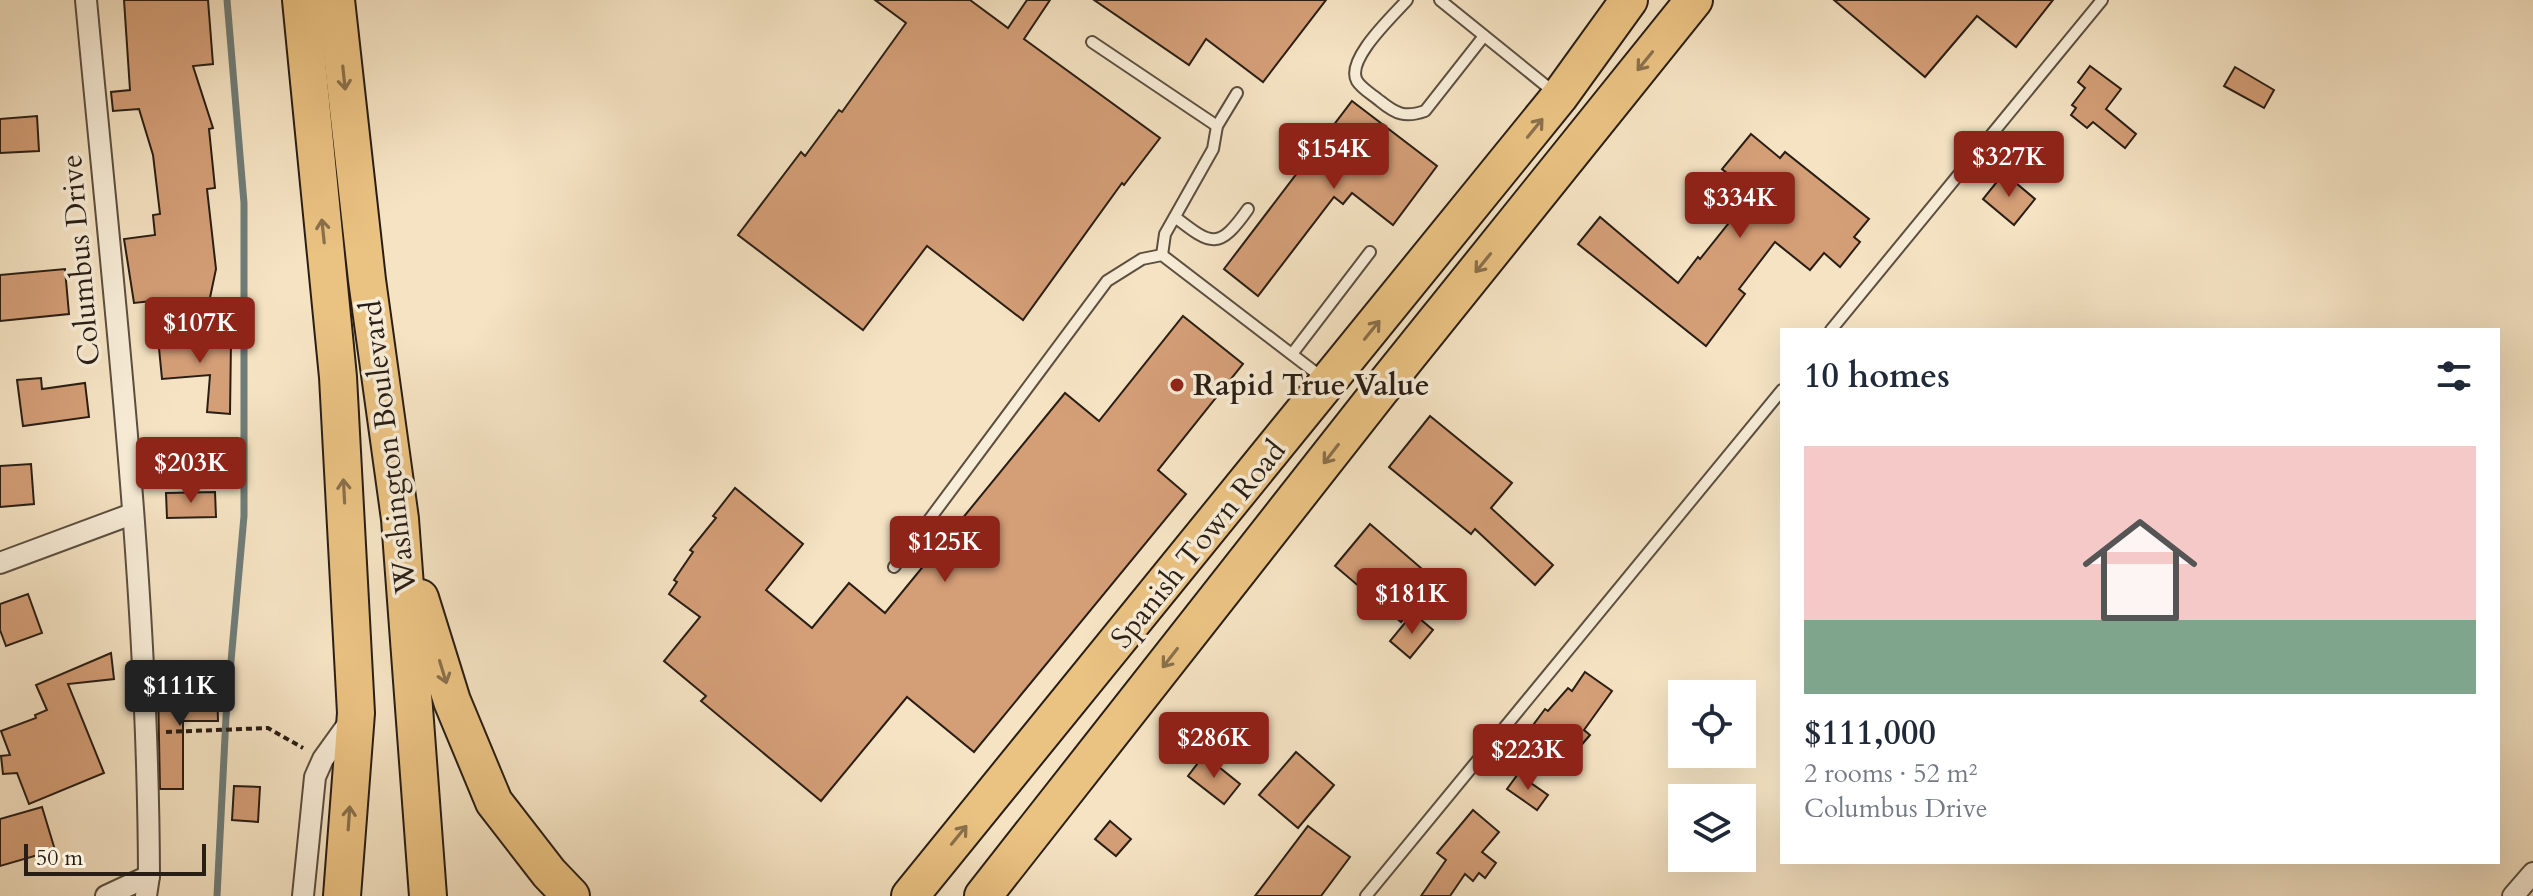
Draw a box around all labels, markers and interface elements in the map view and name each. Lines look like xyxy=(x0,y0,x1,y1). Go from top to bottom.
one-way arrow xyxy=(1637,50,1654,71)
one-way arrow xyxy=(337,64,352,90)
one-way arrow xyxy=(1526,118,1543,139)
pin: $154K xyxy=(1278,123,1390,191)
text: $154K xyxy=(1297,131,1371,166)
pin: $327K xyxy=(1953,131,2065,199)
text: $327K xyxy=(1972,139,2046,174)
street label: Columbus Drive xyxy=(51,153,110,367)
pin: $334K xyxy=(1684,172,1796,240)
text: $334K xyxy=(1703,180,1777,215)
one-way arrow xyxy=(315,219,330,245)
one-way arrow xyxy=(1474,252,1491,273)
pin: $107K xyxy=(144,297,256,365)
street label: Washington Boulevard xyxy=(350,298,427,597)
text: $107K xyxy=(163,305,237,340)
one-way arrow xyxy=(1363,320,1380,341)
text: 10 homes xyxy=(1804,353,1950,399)
icon: filters xyxy=(2432,354,2476,398)
place label: Rapid True Value xyxy=(1193,365,1430,406)
marker: Rapid True Value xyxy=(1168,376,1186,394)
street label: Spanish Town Road xyxy=(1101,431,1295,657)
pin: $203K xyxy=(135,437,247,505)
one-way arrow xyxy=(1322,443,1339,464)
text: $203K xyxy=(154,445,228,480)
one-way arrow xyxy=(336,478,351,504)
icon: home xyxy=(2068,498,2212,642)
pin: $125K xyxy=(889,516,1001,584)
text: $125K xyxy=(908,524,982,559)
pin: $181K xyxy=(1356,568,1468,636)
text: $181K xyxy=(1375,576,1449,611)
one-way arrow xyxy=(1162,647,1179,668)
one-way arrow xyxy=(436,658,451,684)
pin: $111K xyxy=(124,660,236,728)
text: $111K xyxy=(143,668,217,703)
map controls xyxy=(1668,680,1756,872)
button: locate xyxy=(1668,680,1756,768)
text: $111,000 xyxy=(1804,710,1936,756)
pin: $286K xyxy=(1158,712,1270,780)
text: $286K xyxy=(1177,720,1251,755)
pin: $223K xyxy=(1472,724,1584,792)
text: $223K xyxy=(1491,732,1565,767)
text: 2 rooms · 52 m² xyxy=(1804,756,1977,791)
button: layers xyxy=(1668,784,1756,872)
text: Columbus Drive xyxy=(1804,791,1988,826)
one-way arrow xyxy=(342,805,357,832)
one-way arrow xyxy=(950,825,968,846)
scale bar xyxy=(24,840,206,876)
text: 50 m xyxy=(36,843,83,873)

